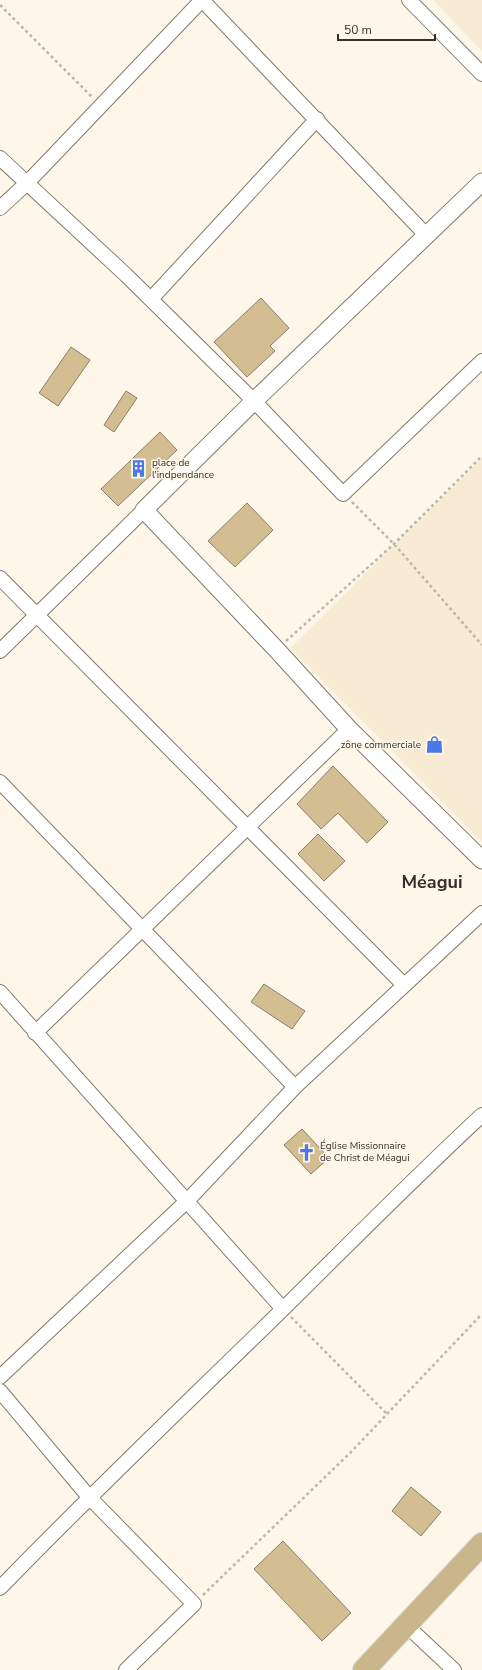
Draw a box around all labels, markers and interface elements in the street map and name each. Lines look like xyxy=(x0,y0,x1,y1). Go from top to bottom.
scale bar xyxy=(338,16,435,42)
text: 50 m xyxy=(344,22,372,38)
place label: place de l'indpendance xyxy=(152,456,214,482)
building icon: place de l'indpendance xyxy=(129,459,149,479)
shop icon: zone commerciale xyxy=(424,735,444,755)
place label: zone commerciale xyxy=(341,738,421,752)
district label: Méagui xyxy=(401,870,463,894)
place label: Église Missionnaire de Christ de Méagui xyxy=(320,1139,410,1165)
church icon: Église Missionnaire de Christ de Méagui xyxy=(297,1142,317,1162)

